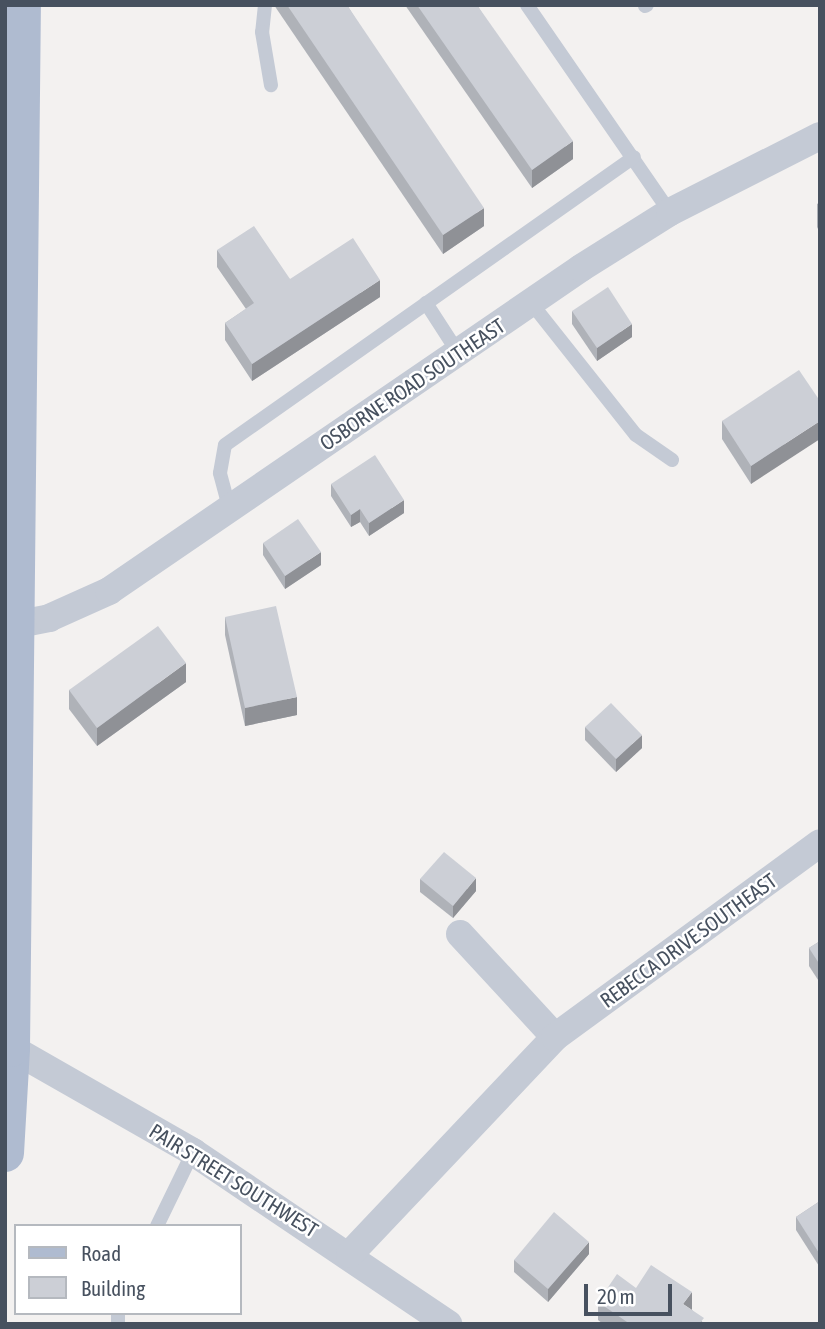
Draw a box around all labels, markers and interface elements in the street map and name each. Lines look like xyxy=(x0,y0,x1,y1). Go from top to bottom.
street label: OSBORNE ROAD SOUTHEAST xyxy=(315,313,509,455)
street label: REBECCA DRIVE SOUTHEAST xyxy=(595,868,781,1012)
street label: PAIR STREET SOUTHWEST xyxy=(145,1118,323,1242)
legend xyxy=(14,1224,242,1315)
text: Road xyxy=(81,1241,121,1265)
scale bar xyxy=(587,1270,674,1314)
text: Building xyxy=(81,1276,145,1300)
text: 20 m xyxy=(597,1284,635,1308)

